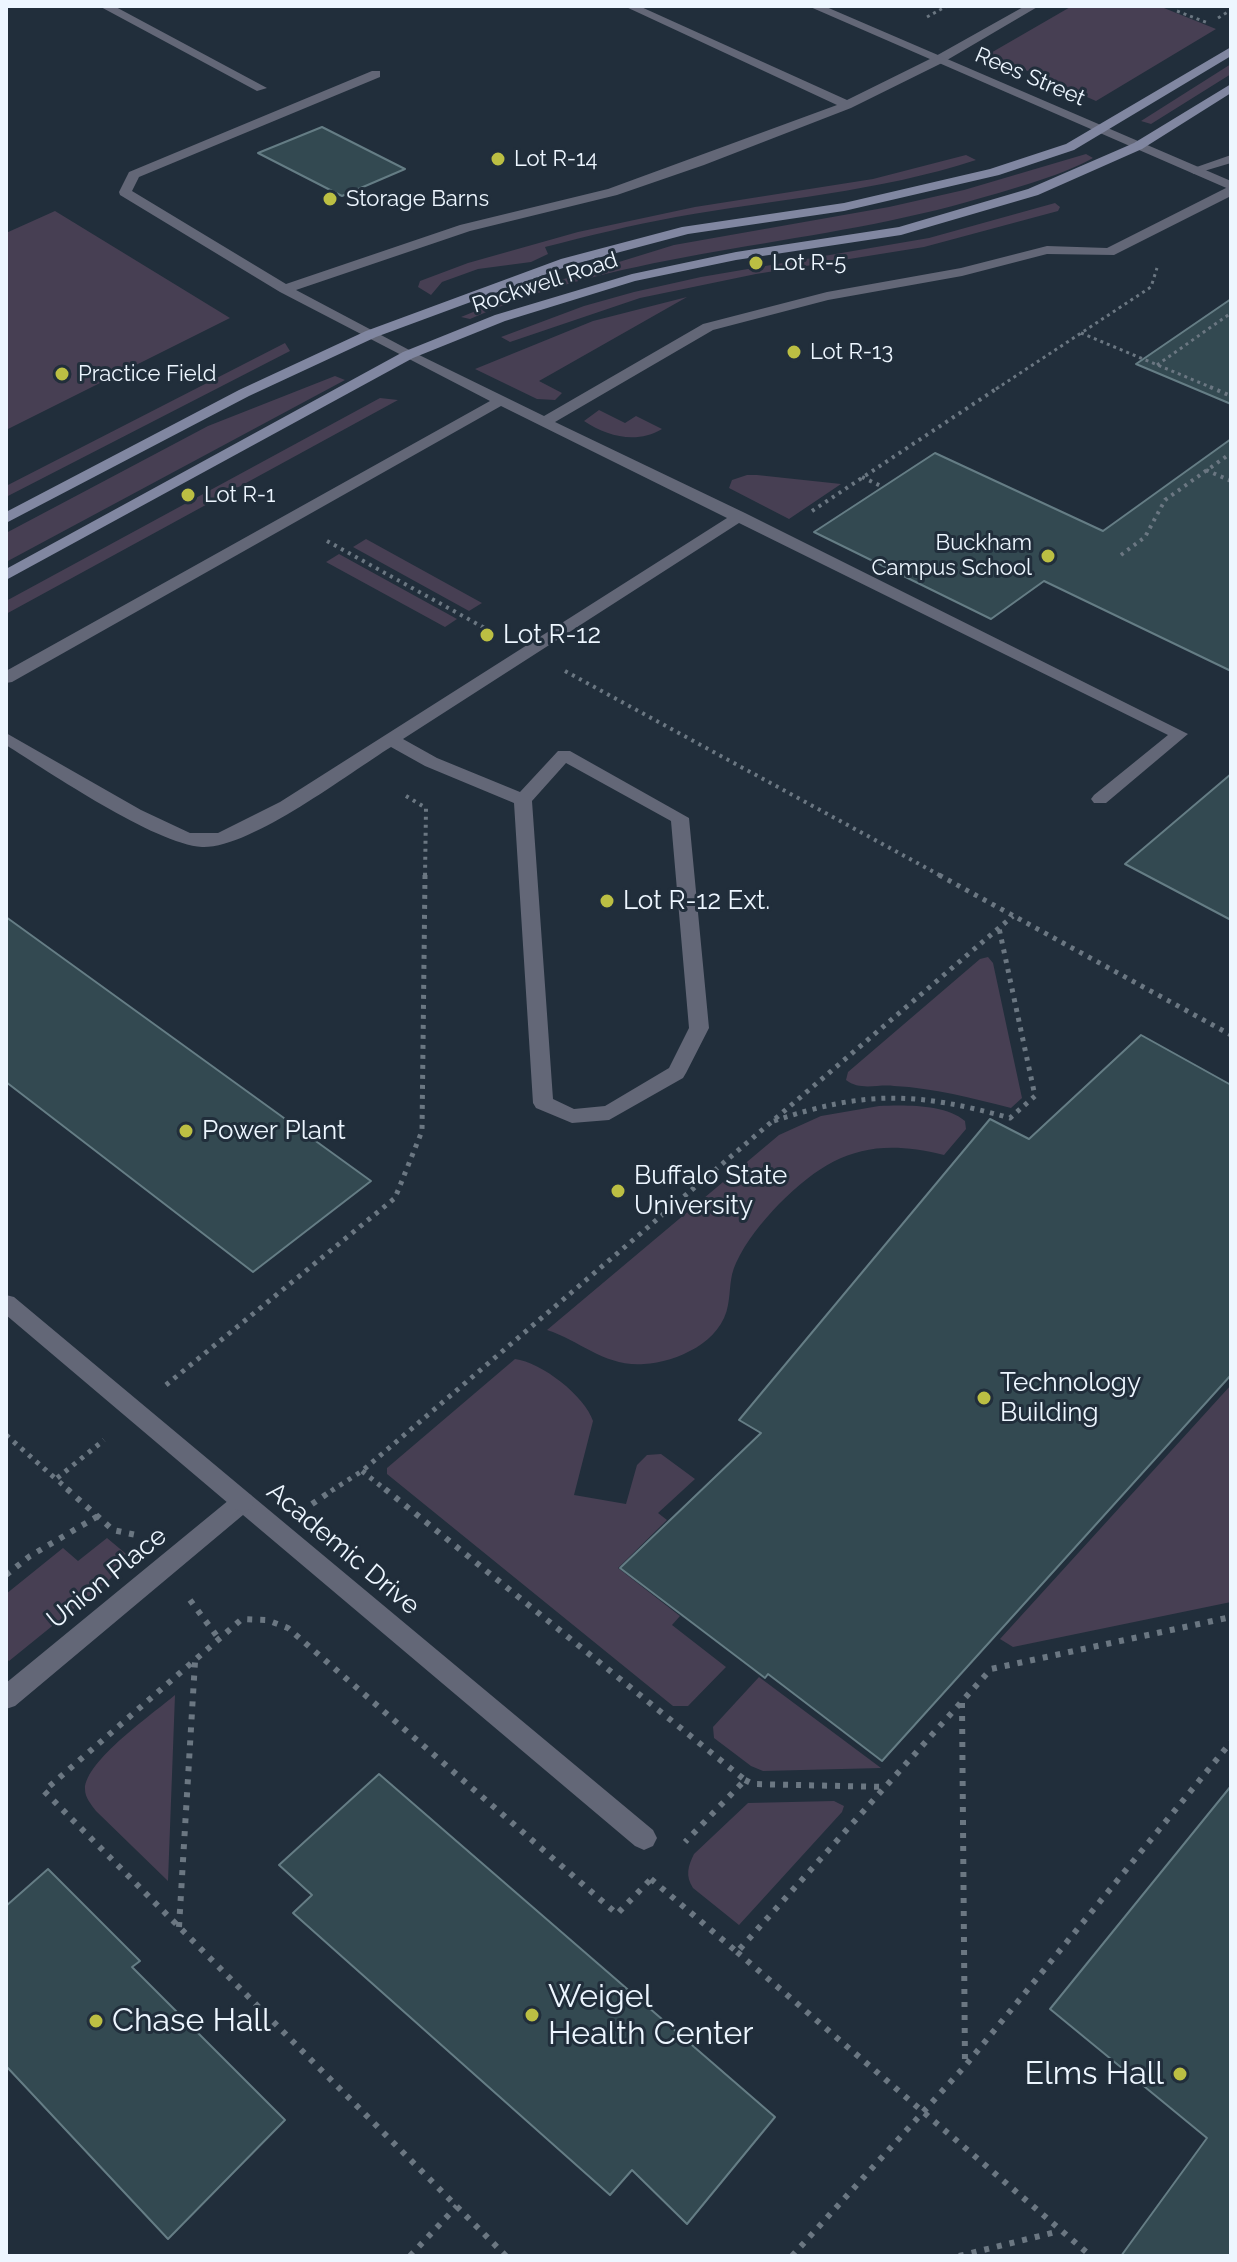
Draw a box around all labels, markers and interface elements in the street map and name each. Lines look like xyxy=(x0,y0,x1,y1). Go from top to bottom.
street label: Rees Street xyxy=(971,42,1089,112)
place label: Lot R-14 xyxy=(514,146,597,172)
marker: Lot R-14 xyxy=(489,150,507,168)
place label: Storage Barns xyxy=(346,186,489,212)
marker: Storage Barns xyxy=(321,190,339,208)
street label: Rockwell Road xyxy=(469,247,621,319)
place label: Lot R-5 xyxy=(772,250,846,276)
marker: Lot R-5 xyxy=(747,254,765,272)
place label: Lot R-13 xyxy=(810,339,893,365)
marker: Lot R-13 xyxy=(785,343,803,361)
place label: Practice Field xyxy=(78,361,216,387)
marker: Practice Field xyxy=(53,365,71,383)
place label: Lot R-1 xyxy=(204,482,275,508)
marker: Lot R-1 xyxy=(179,486,197,504)
place label: Buckham Campus School xyxy=(871,530,1032,582)
marker: Buckham Campus School xyxy=(1039,547,1057,565)
place label: Lot R-12 xyxy=(503,619,601,651)
marker: Lot R-12 xyxy=(478,626,496,644)
place label: Lot R-12 Ext. xyxy=(623,885,770,917)
marker: Lot R-12 Ext. xyxy=(598,892,616,910)
place label: Power Plant xyxy=(202,1115,346,1147)
marker: Power Plant xyxy=(177,1122,195,1140)
place label: Buffalo State University xyxy=(634,1160,787,1222)
marker: Buffalo State University xyxy=(609,1182,627,1200)
place label: Technology Building xyxy=(1000,1367,1141,1428)
marker: Technology Building xyxy=(975,1389,993,1407)
street label: Academic Drive xyxy=(260,1476,426,1622)
street label: Union Place xyxy=(41,1520,173,1636)
place label: Weigel Health Center xyxy=(548,1978,753,2053)
place label: Chase Hall xyxy=(112,2002,271,2040)
marker: Weigel Health Center xyxy=(523,2006,541,2024)
marker: Chase Hall xyxy=(87,2012,105,2030)
place label: Elms Hall xyxy=(1024,2055,1164,2093)
marker: Elms Hall xyxy=(1171,2065,1189,2083)

